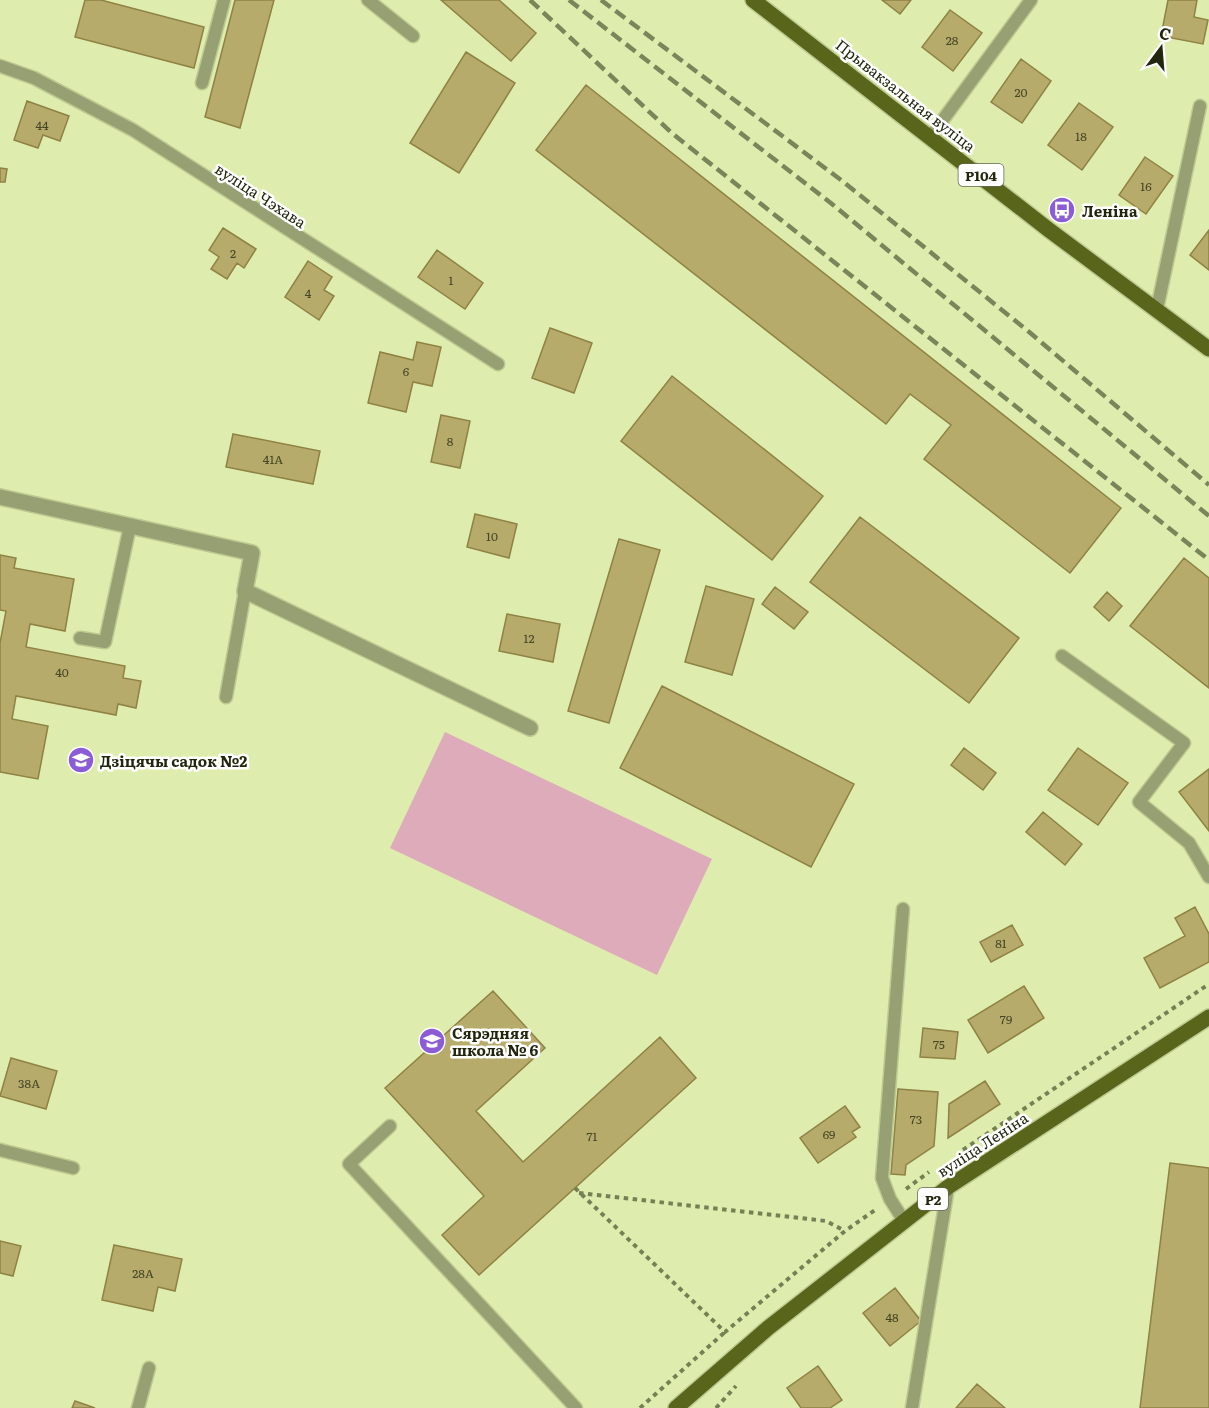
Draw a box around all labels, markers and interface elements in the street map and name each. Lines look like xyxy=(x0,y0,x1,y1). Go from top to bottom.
north arrow xyxy=(1131,18,1191,78)
text: С xyxy=(1157,20,1174,46)
house number: 28 xyxy=(946,31,959,49)
street label: Прывакзальная вуліца xyxy=(831,33,982,158)
house number: 20 xyxy=(1014,83,1028,101)
house number: 44 xyxy=(35,116,49,134)
house number: 18 xyxy=(1075,127,1087,145)
street label: вуліца Чэхава xyxy=(211,157,312,234)
road number: Р104 xyxy=(958,164,1004,186)
house number: 16 xyxy=(1140,177,1152,195)
bus stop icon: Леніна xyxy=(1047,195,1077,225)
place label: Леніна xyxy=(1082,199,1138,222)
house number: 2 xyxy=(230,244,236,262)
house number: 1 xyxy=(449,271,454,289)
house number: 4 xyxy=(305,284,312,302)
house number: 6 xyxy=(403,362,410,380)
house number: 8 xyxy=(447,432,454,450)
house number: 41А xyxy=(263,450,283,468)
house number: 10 xyxy=(486,527,498,545)
house number: 12 xyxy=(524,629,534,647)
house number: 40 xyxy=(55,663,69,681)
school or university icon: Дзіцячы садок №2 xyxy=(66,745,96,775)
place label: Дзіцячы садок №2 xyxy=(100,749,247,772)
house number: 81 xyxy=(995,934,1007,952)
house number: 79 xyxy=(1000,1010,1012,1028)
place label: Сярэдняя школа № 6 xyxy=(452,1021,539,1061)
school or university icon: Сярэдняя школа № 6 xyxy=(417,1026,447,1056)
house number: 75 xyxy=(933,1035,945,1053)
house number: 38А xyxy=(18,1074,40,1092)
street label: вуліца Леніна xyxy=(932,1105,1033,1182)
house number: 73 xyxy=(910,1110,922,1128)
house number: 69 xyxy=(823,1125,835,1143)
house number: 71 xyxy=(587,1127,598,1145)
road number: Р2 xyxy=(918,1188,948,1210)
house number: 28А xyxy=(132,1264,154,1282)
house number: 48 xyxy=(885,1308,899,1326)

